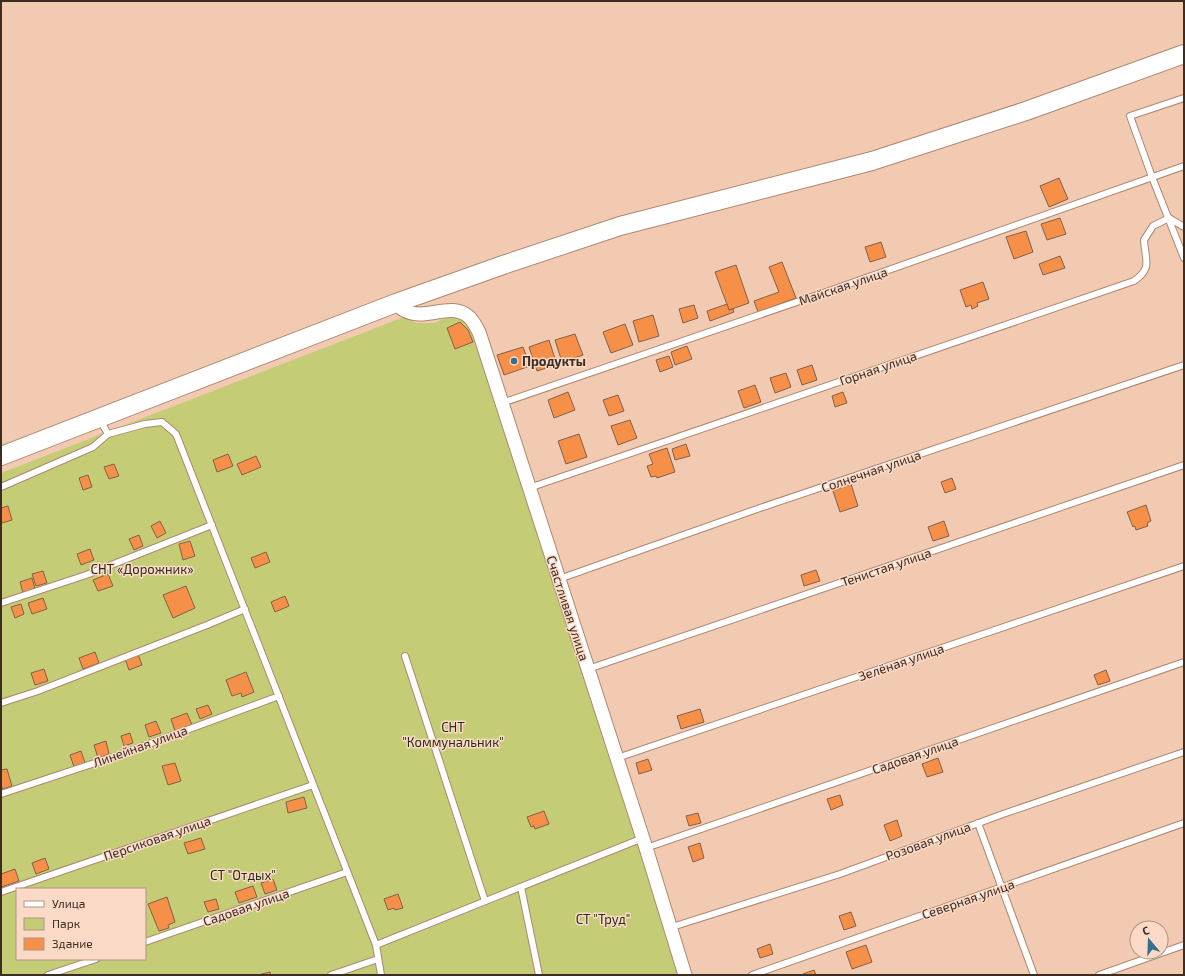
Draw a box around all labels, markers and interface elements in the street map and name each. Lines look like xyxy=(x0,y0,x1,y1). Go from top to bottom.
street label: Майская улица xyxy=(796,263,890,309)
street label: Горная улица xyxy=(837,347,919,389)
place label: Продукты xyxy=(522,353,586,369)
marker: Продукты xyxy=(509,356,519,366)
street label: Солнечная улица xyxy=(819,446,923,496)
street label: Тенистая улица xyxy=(839,544,933,590)
street label: Счастливая улица xyxy=(543,553,593,663)
park label: СНТ «Дорожник» xyxy=(91,561,193,577)
street label: Зелёная улица xyxy=(856,640,946,684)
park label: СНТ "Коммунальник" xyxy=(402,719,504,750)
street label: Линейная улица xyxy=(91,721,189,771)
street label: Садовая улица xyxy=(870,733,960,777)
street label: Персиковая улица xyxy=(101,812,213,864)
street label: Розовая улица xyxy=(883,818,973,864)
park label: СТ "Отдых" xyxy=(210,867,276,883)
street label: Северная улица xyxy=(919,876,1017,922)
street label: Садовая улица xyxy=(201,885,291,929)
legend xyxy=(16,888,146,960)
text: Улица xyxy=(52,896,85,910)
park label: СТ "Труд" xyxy=(576,911,630,927)
text: Парк xyxy=(52,916,81,930)
north arrow xyxy=(1129,920,1169,960)
text: С xyxy=(1140,923,1151,937)
text: Здание xyxy=(52,936,93,950)

